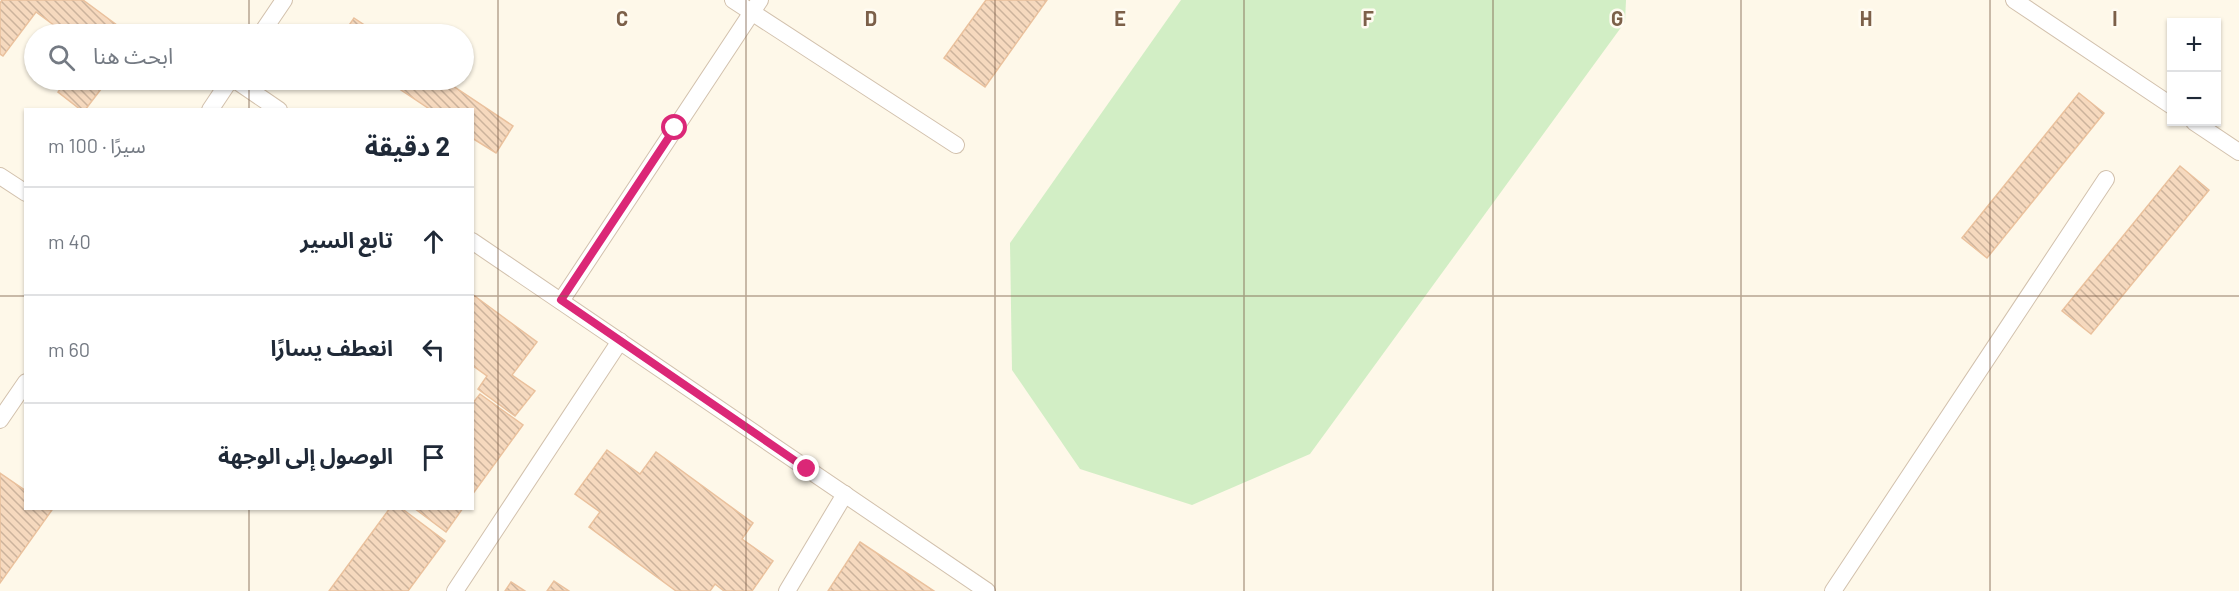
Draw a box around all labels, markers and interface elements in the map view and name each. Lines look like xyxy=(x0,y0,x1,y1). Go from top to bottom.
text: C xyxy=(616,6,628,30)
text: D xyxy=(865,6,877,30)
text: E xyxy=(1114,6,1126,30)
text: F xyxy=(1362,6,1374,30)
text: G xyxy=(1611,6,1623,30)
text: H xyxy=(1860,6,1872,30)
text: I xyxy=(2112,6,2118,30)
map controls xyxy=(2167,18,2221,126)
button: + xyxy=(2167,18,2221,72)
search box xyxy=(24,24,474,90)
icon: search xyxy=(45,41,78,74)
text: ابحث هنا xyxy=(93,42,173,68)
button: − xyxy=(2167,72,2221,126)
route start xyxy=(661,114,687,140)
text: 2 دقيقة xyxy=(365,130,450,161)
text: سيرًا · 100 m xyxy=(48,133,146,157)
icon: ahead xyxy=(417,225,450,258)
text: تابع السير xyxy=(300,226,393,252)
text: 40 m xyxy=(48,229,91,253)
icon: left xyxy=(417,333,450,366)
text: انعطف يسارًا xyxy=(270,334,393,360)
text: 60 m xyxy=(48,337,90,361)
icon: arrive xyxy=(417,441,450,474)
text: الوصول إلى الوجهة xyxy=(218,442,393,468)
route end xyxy=(793,455,819,481)

